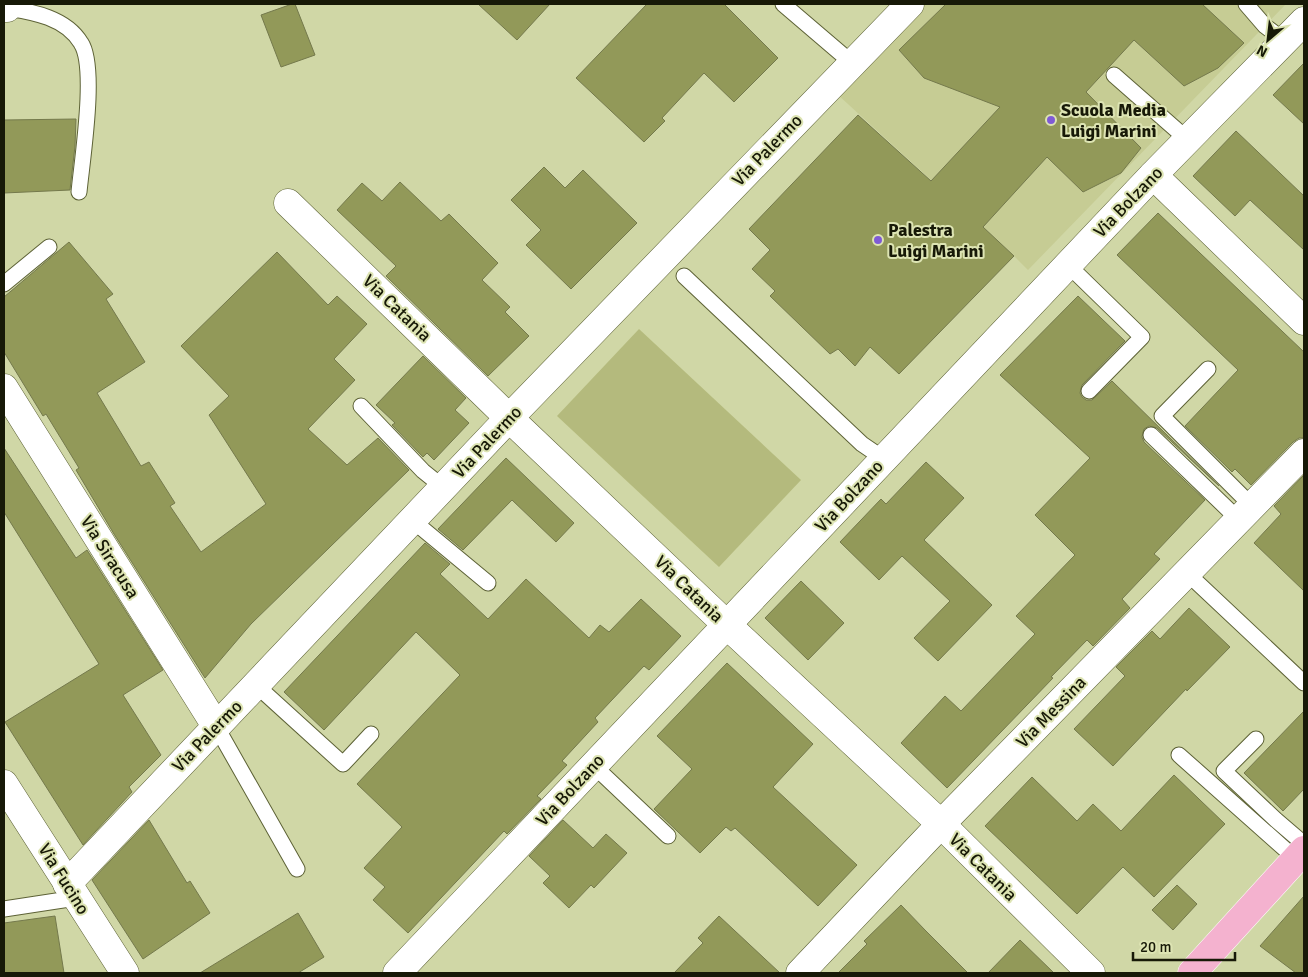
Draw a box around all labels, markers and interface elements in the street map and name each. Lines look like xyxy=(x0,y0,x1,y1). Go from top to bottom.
north arrow xyxy=(1243,15,1293,65)
text: N xyxy=(1254,41,1270,61)
place label: Scuola Media Luigi Marini xyxy=(1061,99,1166,142)
street label: Via Palermo xyxy=(727,109,807,191)
marker: Scuola Media Luigi Marini xyxy=(1045,114,1057,126)
street label: Via Bolzano xyxy=(1089,162,1167,242)
place label: Palestra Luigi Marini xyxy=(888,219,984,262)
marker: Palestra Luigi Marini xyxy=(872,234,884,246)
street label: Via Catania xyxy=(358,270,436,346)
street label: Via Palermo xyxy=(448,401,526,483)
street label: Via Bolzano xyxy=(810,455,888,537)
street label: Via Siracusa xyxy=(76,511,144,603)
street label: Via Catania xyxy=(650,551,728,627)
street label: Via Messina xyxy=(1011,671,1091,753)
street label: Via Palermo xyxy=(167,695,247,777)
street label: Via Bolzano xyxy=(531,749,609,831)
street label: Via Catania xyxy=(944,828,1022,906)
street label: Via Fucino xyxy=(34,839,94,919)
scale bar xyxy=(1133,930,1236,962)
text: 20 m xyxy=(1140,938,1171,956)

